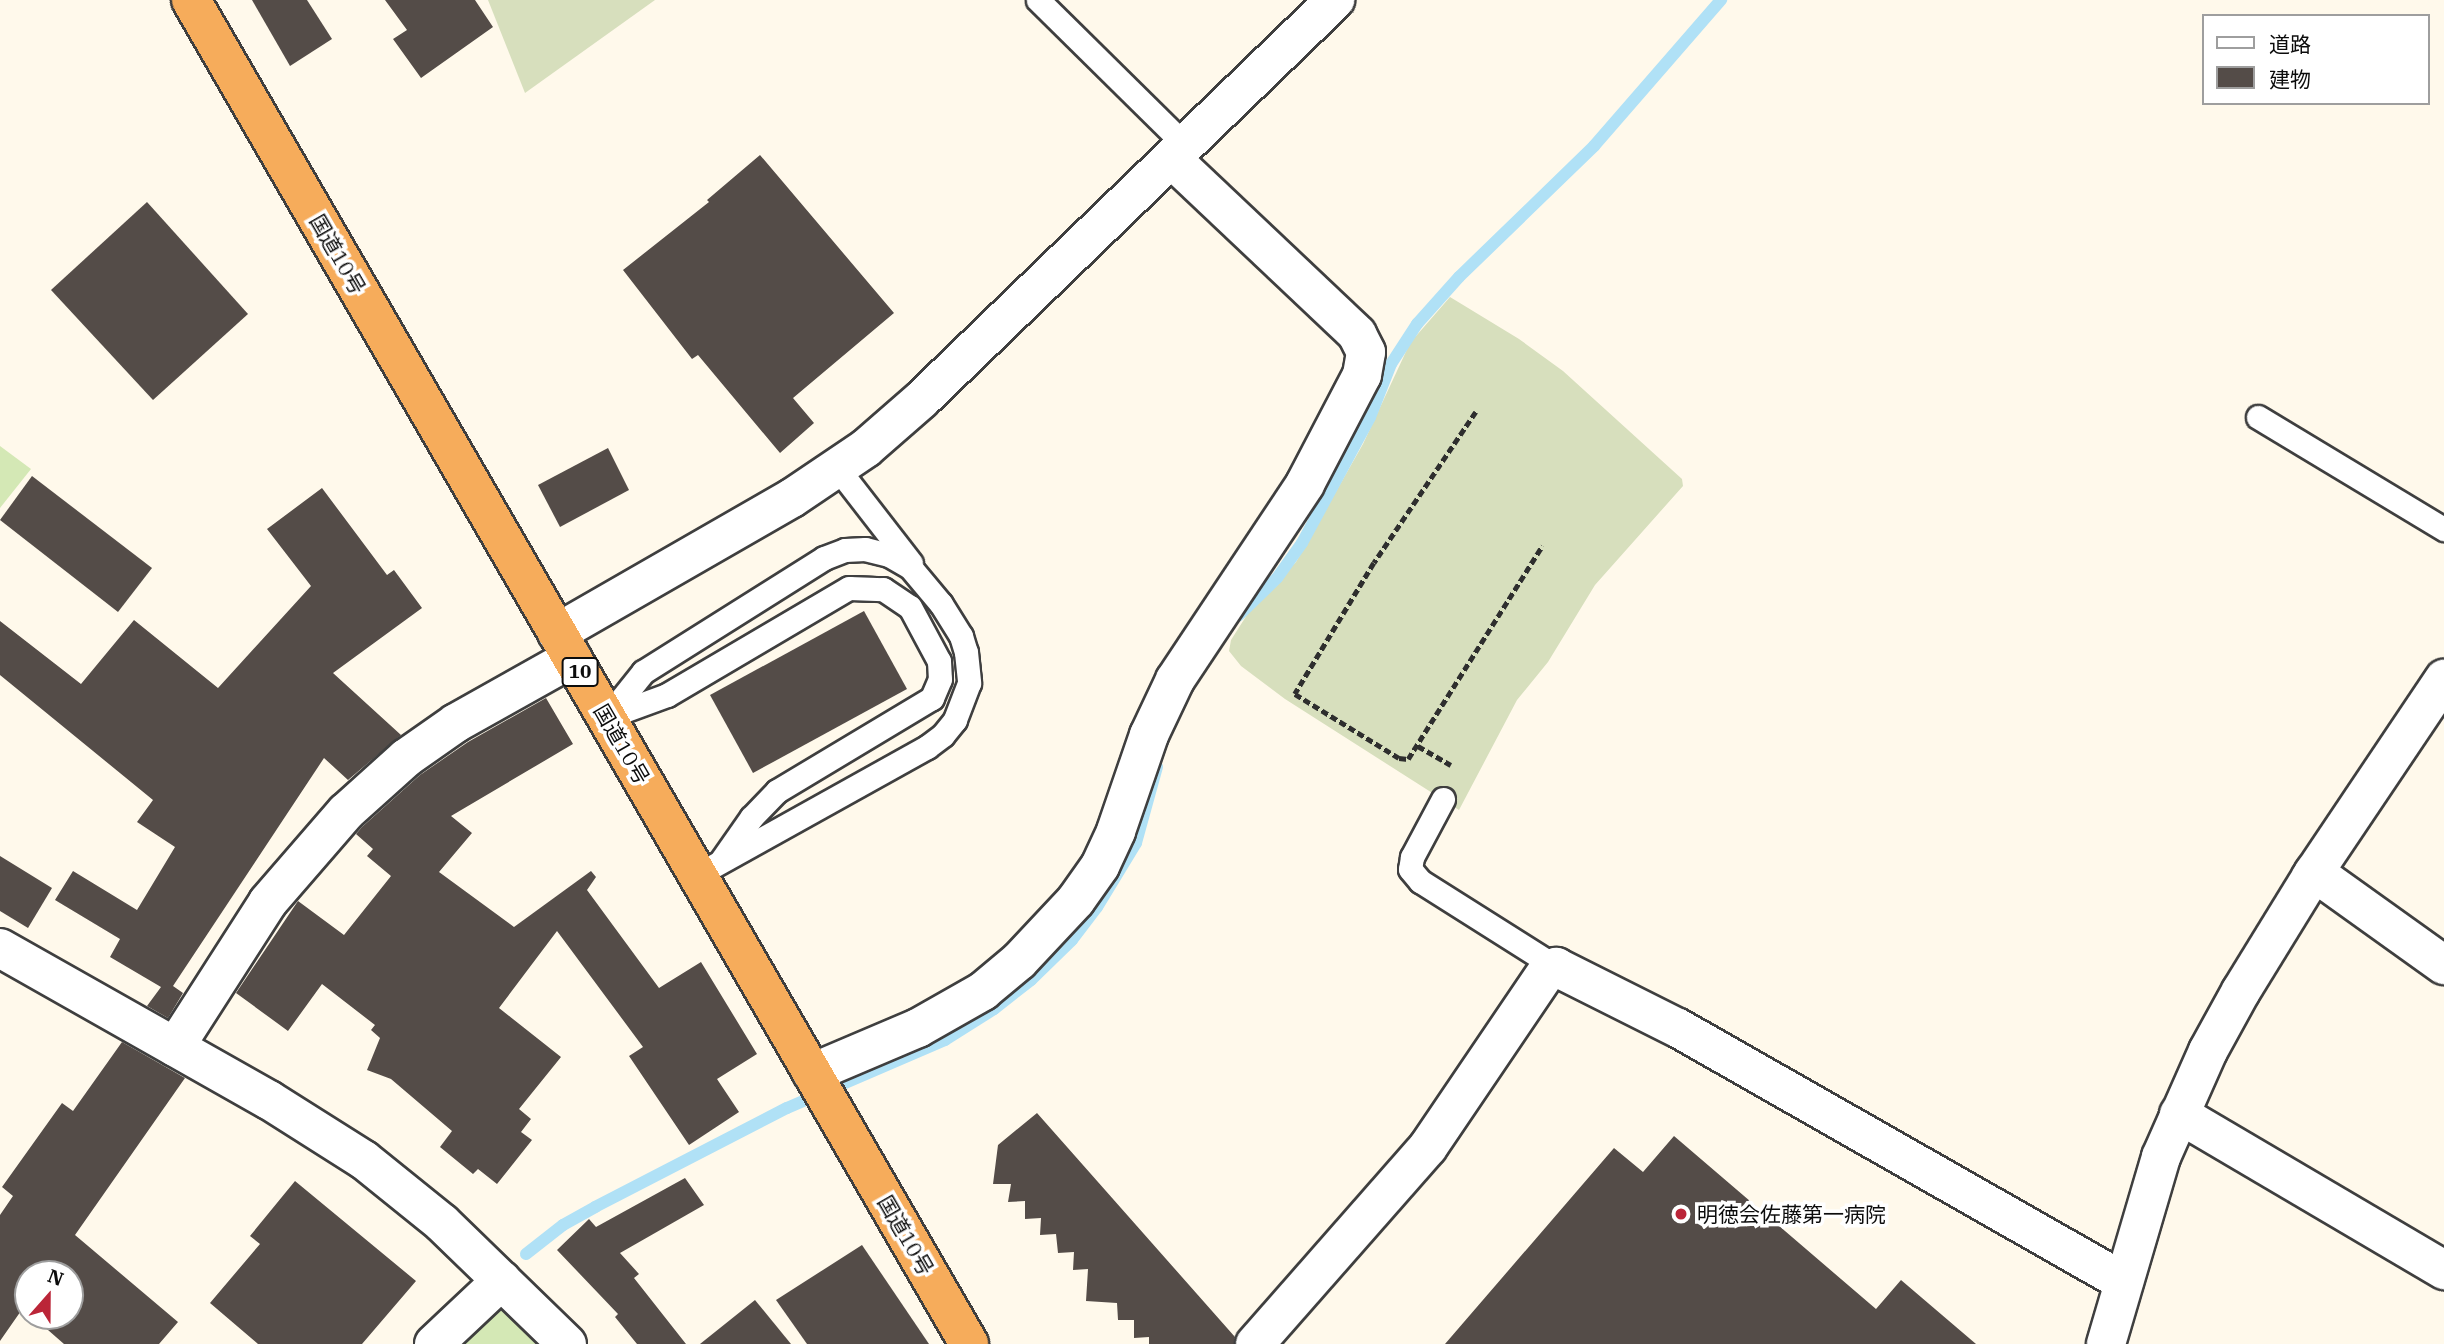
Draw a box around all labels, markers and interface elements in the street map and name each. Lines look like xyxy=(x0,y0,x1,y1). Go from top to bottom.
legend xyxy=(2202,14,2430,105)
text: 道路 xyxy=(2269,30,2311,58)
text: 建物 xyxy=(2269,65,2311,93)
street label: 国道10号 xyxy=(305,210,371,298)
road number: 10 xyxy=(561,656,599,688)
street label: 国道10号 xyxy=(589,700,655,788)
street label: 国道10号 xyxy=(873,1191,939,1279)
place label: 明徳会佐藤第一病院 xyxy=(1697,1201,1886,1227)
marker: 明徳会佐藤第一病院 xyxy=(1671,1204,1691,1224)
north arrow xyxy=(14,1260,84,1330)
text: N xyxy=(44,1263,67,1291)

